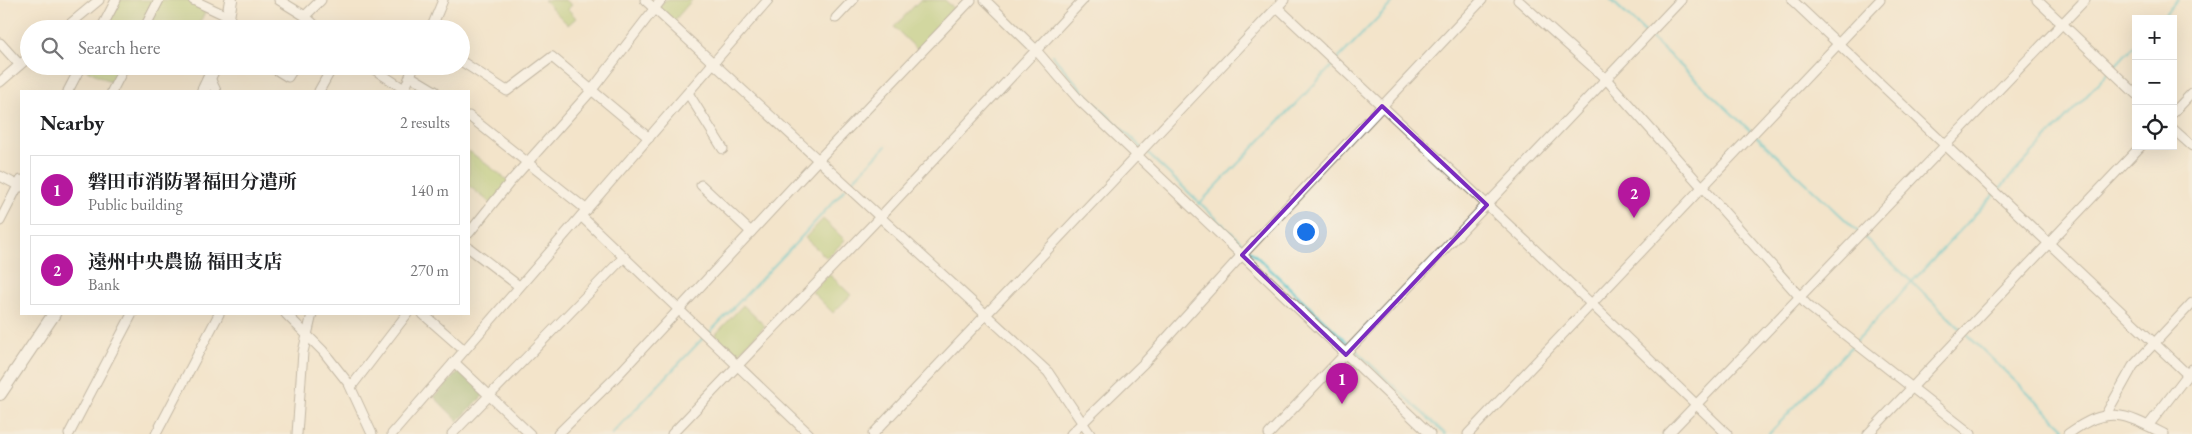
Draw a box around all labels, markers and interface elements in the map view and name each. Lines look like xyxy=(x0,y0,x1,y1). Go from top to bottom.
map controls xyxy=(2132,15,2177,150)
button: + xyxy=(2132,15,2177,60)
search box xyxy=(20,20,470,75)
icon: search xyxy=(38,34,66,62)
text: Search here xyxy=(78,35,160,60)
button: − xyxy=(2132,60,2177,105)
button: locate xyxy=(2132,105,2177,150)
text: Nearby xyxy=(40,109,104,136)
text: 2 results xyxy=(400,112,450,133)
text: 磐田市消防署福田分遣所 xyxy=(88,169,297,194)
pin: 2 xyxy=(1618,177,1650,218)
text: 1 xyxy=(53,180,61,201)
text: 140 m xyxy=(410,180,449,201)
text: Public building xyxy=(88,194,183,215)
your location xyxy=(1293,219,1319,245)
text: 遠州中央農協 福田支店 xyxy=(88,249,283,274)
text: 2 xyxy=(53,260,61,281)
text: 270 m xyxy=(410,260,449,281)
text: Bank xyxy=(88,274,120,295)
pin: 1 xyxy=(1326,363,1358,404)

